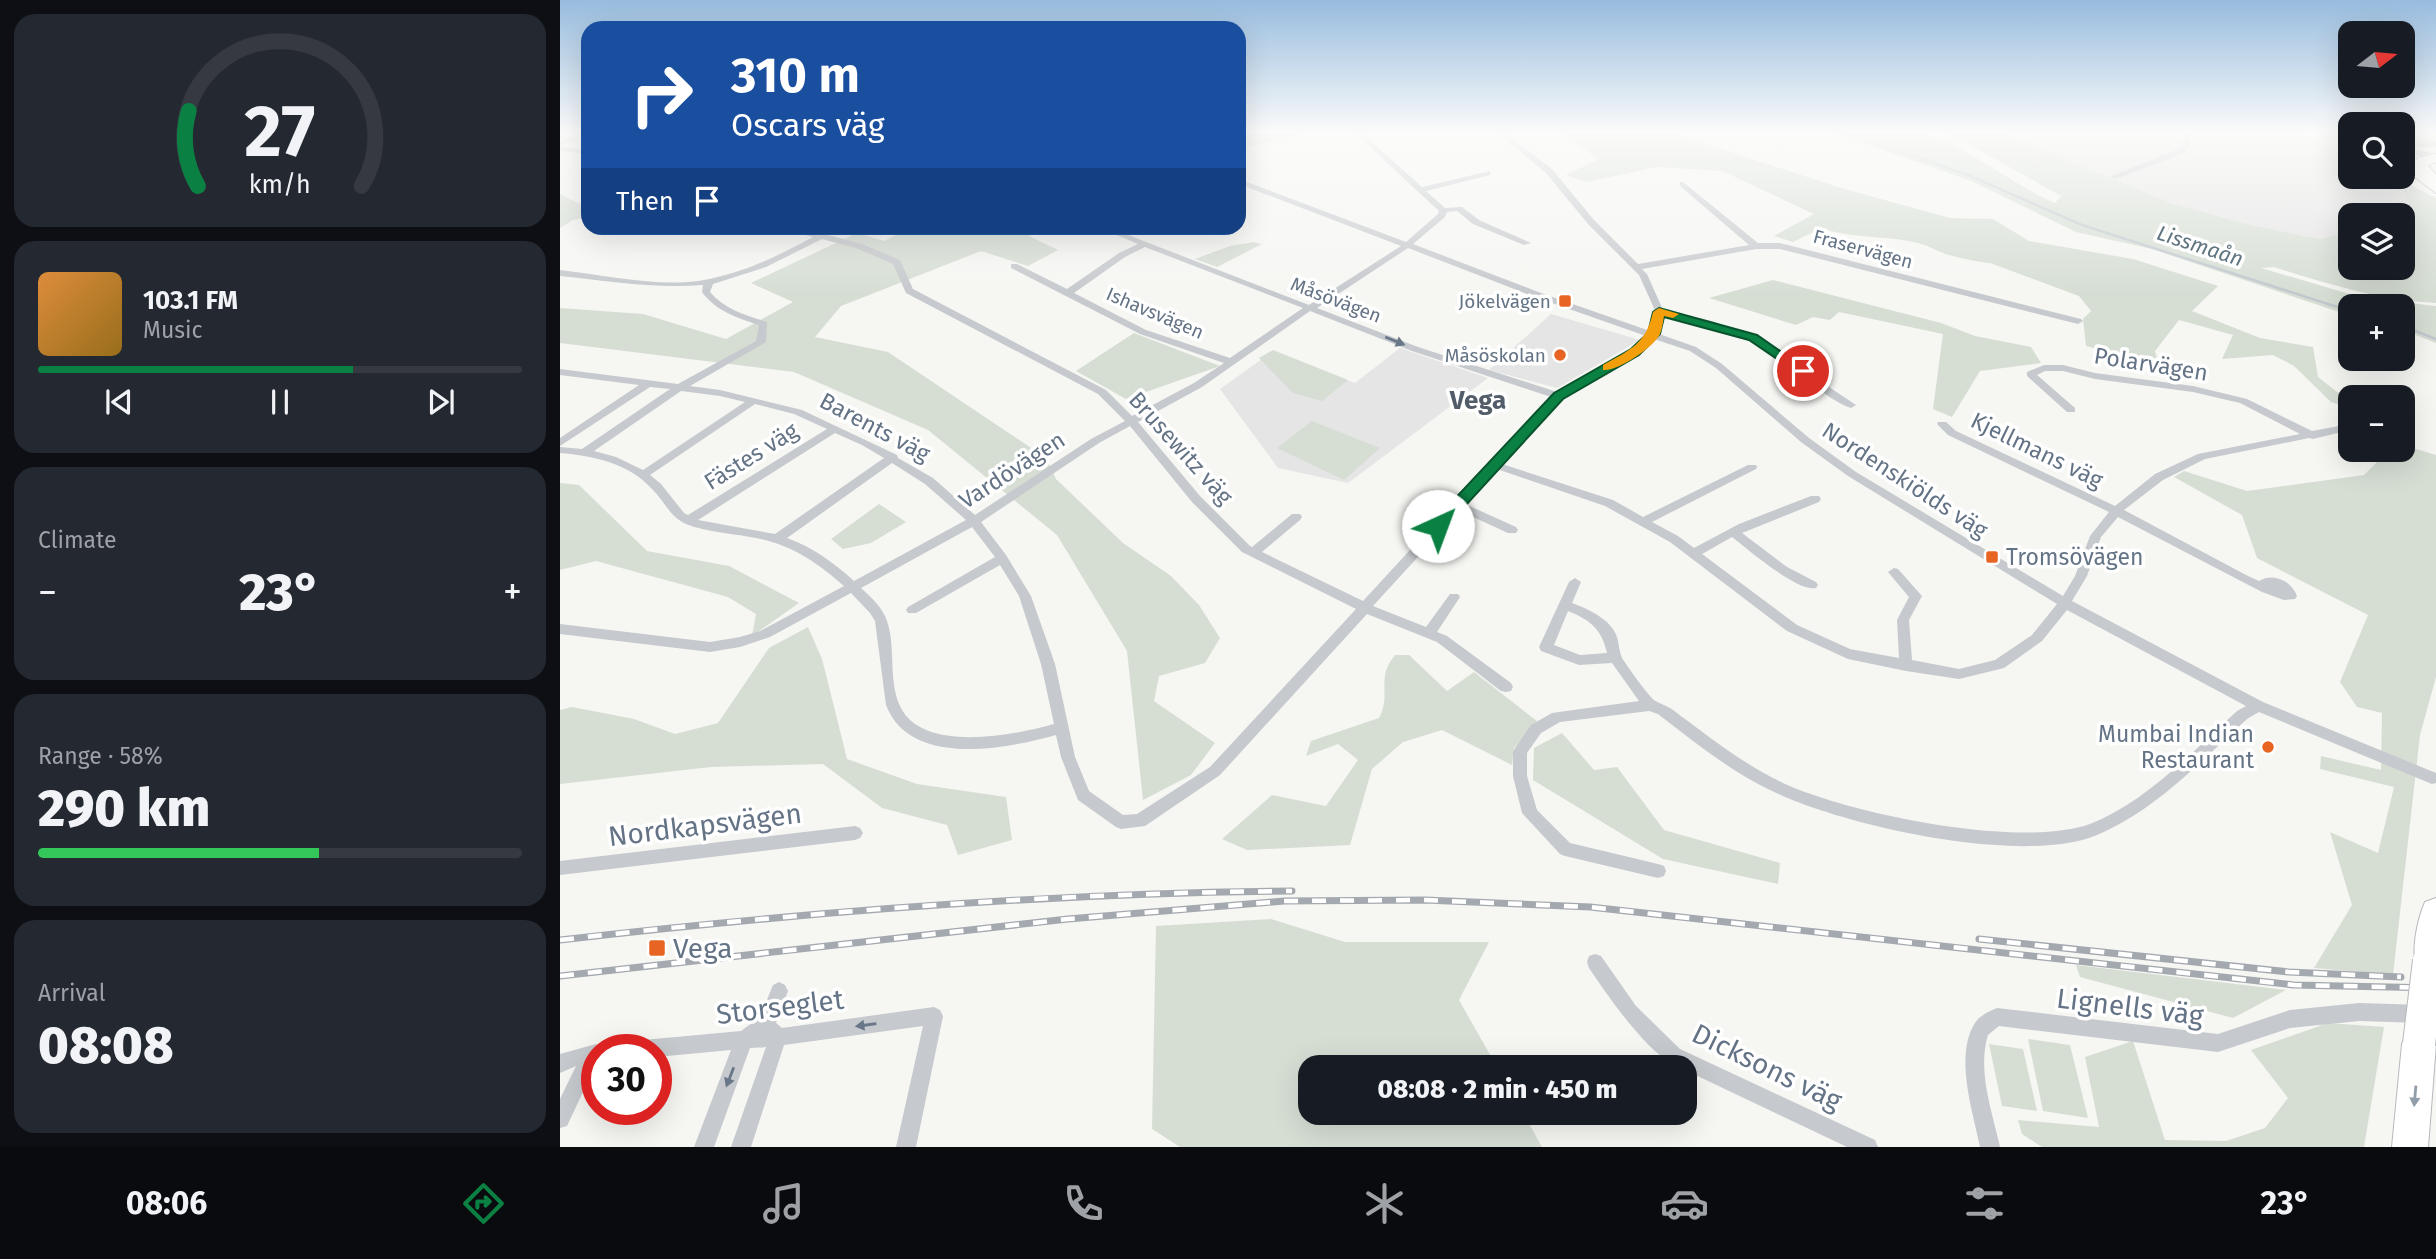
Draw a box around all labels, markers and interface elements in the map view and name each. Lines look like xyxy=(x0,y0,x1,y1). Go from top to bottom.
north arrow xyxy=(2338,21,2415,98)
map controls xyxy=(2338,21,2415,462)
text: 310 m xyxy=(731,46,860,105)
icon: right xyxy=(616,49,707,140)
text: 27 xyxy=(245,89,315,176)
text: Oscars väg xyxy=(731,106,885,144)
button: search xyxy=(2338,112,2415,189)
text: km/h xyxy=(249,170,311,200)
icon: arrive xyxy=(688,182,726,220)
text: Then xyxy=(616,186,674,217)
button: layers xyxy=(2338,203,2415,280)
water label: Lissmaån xyxy=(2154,220,2246,272)
street label: Fraservägen xyxy=(1811,225,1915,273)
street label: Måsövägen xyxy=(1287,272,1385,328)
street label: Ishavsvägen xyxy=(1103,282,1207,344)
text: 103.1 FM xyxy=(143,285,238,316)
place label: Jökelvägen xyxy=(1459,290,1551,313)
marker: Jökelvägen xyxy=(1557,293,1573,309)
button: + xyxy=(2338,294,2415,371)
text: Music xyxy=(143,316,203,344)
one-way arrow xyxy=(1385,336,1406,347)
pin xyxy=(1773,341,1833,401)
street label: Polarvägen xyxy=(2092,341,2210,387)
place label: Måsöskolan xyxy=(1445,344,1546,367)
marker: Måsöskolan xyxy=(1552,347,1568,363)
icon: arrive xyxy=(1784,352,1822,390)
icon: previous xyxy=(100,383,138,421)
icon: pause xyxy=(261,383,299,421)
icon: next xyxy=(422,383,460,421)
district label: Vega xyxy=(1449,385,1506,416)
button: − xyxy=(2338,385,2415,462)
street label: Barents väg xyxy=(815,386,935,468)
street label: Brusewitz väg xyxy=(1123,386,1239,510)
street label: Kjellmans väg xyxy=(1966,406,2108,494)
street label: Fästes väg xyxy=(699,416,803,496)
street label: Nordenskiölds väg xyxy=(1817,416,1993,544)
street label: Vardövägen xyxy=(954,425,1070,515)
position arrow xyxy=(1401,489,1475,563)
text: Climate xyxy=(38,526,117,554)
place label: Tromsövägen xyxy=(2006,543,2143,571)
marker: Tromsövägen xyxy=(1984,549,2000,565)
text: 23° xyxy=(239,561,321,624)
text: − xyxy=(38,569,57,615)
text: + xyxy=(503,569,522,615)
place label: Mumbai Indian Restaurant xyxy=(2098,720,2255,774)
marker: Mumbai Indian Restaurant xyxy=(2260,739,2276,755)
text: Range · 58% xyxy=(38,742,163,770)
text: 290 km xyxy=(38,777,210,840)
street label: Nordkapsvägen xyxy=(606,797,804,853)
place label: Vega xyxy=(673,932,732,965)
marker: Vega xyxy=(647,938,667,958)
text: Arrival xyxy=(38,979,105,1007)
street label: Lignells väg xyxy=(2055,982,2206,1032)
street label: Storseglet xyxy=(714,983,846,1031)
text: 08:08 xyxy=(38,1014,174,1077)
street label: Dicksons väg xyxy=(1687,1017,1848,1118)
one-way arrow xyxy=(855,1019,877,1030)
speed limit sign: 30 xyxy=(581,1034,672,1125)
one-way arrow xyxy=(724,1066,735,1087)
text: 08:08 · 2 min · 450 m xyxy=(1378,1074,1617,1105)
one-way arrow xyxy=(2409,1085,2420,1107)
icon: directions xyxy=(459,1179,508,1228)
icon: music xyxy=(759,1179,808,1228)
icon: phone xyxy=(1059,1179,1108,1228)
icon: climate xyxy=(1360,1179,1409,1228)
icon: car xyxy=(1660,1179,1709,1228)
icon: filters xyxy=(1960,1179,2009,1228)
text: 08:06 xyxy=(126,1184,207,1222)
text: 23° xyxy=(2261,1184,2310,1222)

